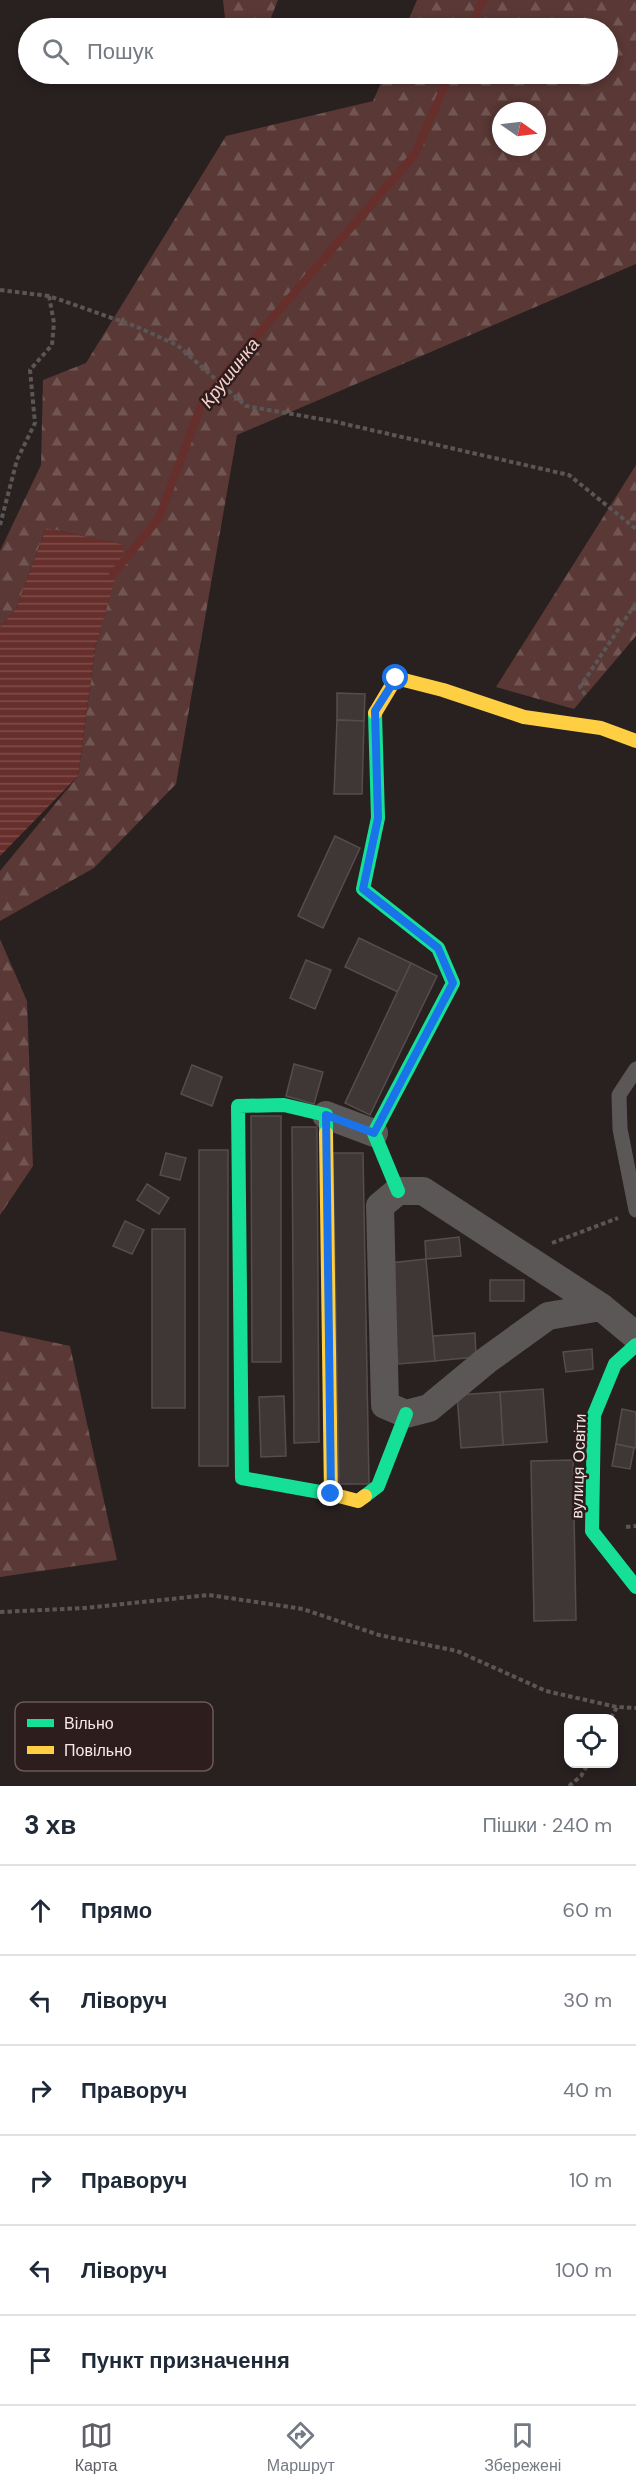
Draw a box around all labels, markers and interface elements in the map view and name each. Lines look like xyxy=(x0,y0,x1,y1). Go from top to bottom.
search box xyxy=(18,18,618,84)
icon: search xyxy=(39,35,72,68)
text: Пошук xyxy=(87,37,153,66)
north arrow xyxy=(492,102,546,156)
water label: Крушинка xyxy=(195,333,265,413)
route start xyxy=(382,664,408,690)
street label: вулиця Освіти xyxy=(566,1413,591,1519)
route end xyxy=(317,1480,343,1506)
legend xyxy=(15,1702,213,1771)
text: Вільно xyxy=(64,1713,114,1734)
map controls xyxy=(564,1714,618,1768)
button: locate xyxy=(564,1714,618,1768)
text: Повільно xyxy=(64,1740,132,1761)
text: 3 хв xyxy=(24,1808,76,1842)
text: Пішки · 240 m xyxy=(482,1812,612,1838)
icon: ahead xyxy=(24,1894,57,1927)
text: Прямо xyxy=(81,1896,152,1925)
text: 60 m xyxy=(563,1897,612,1923)
icon: left xyxy=(24,1984,57,2017)
text: Ліворуч xyxy=(81,1986,167,2015)
text: 30 m xyxy=(563,1987,612,2013)
icon: right xyxy=(24,2074,57,2107)
text: Праворуч xyxy=(81,2076,187,2105)
text: 40 m xyxy=(563,2077,612,2103)
icon: right xyxy=(24,2164,57,2197)
text: Праворуч xyxy=(81,2166,187,2195)
text: 10 m xyxy=(569,2167,612,2193)
icon: left xyxy=(24,2254,57,2287)
text: Ліворуч xyxy=(81,2256,167,2285)
text: 100 m xyxy=(555,2257,612,2283)
icon: arrive xyxy=(24,2344,57,2377)
text: Пункт призначення xyxy=(81,2346,290,2375)
tab: Карта xyxy=(75,2419,117,2476)
tab: Маршрут xyxy=(267,2419,335,2476)
tab: Збережені xyxy=(484,2419,561,2476)

